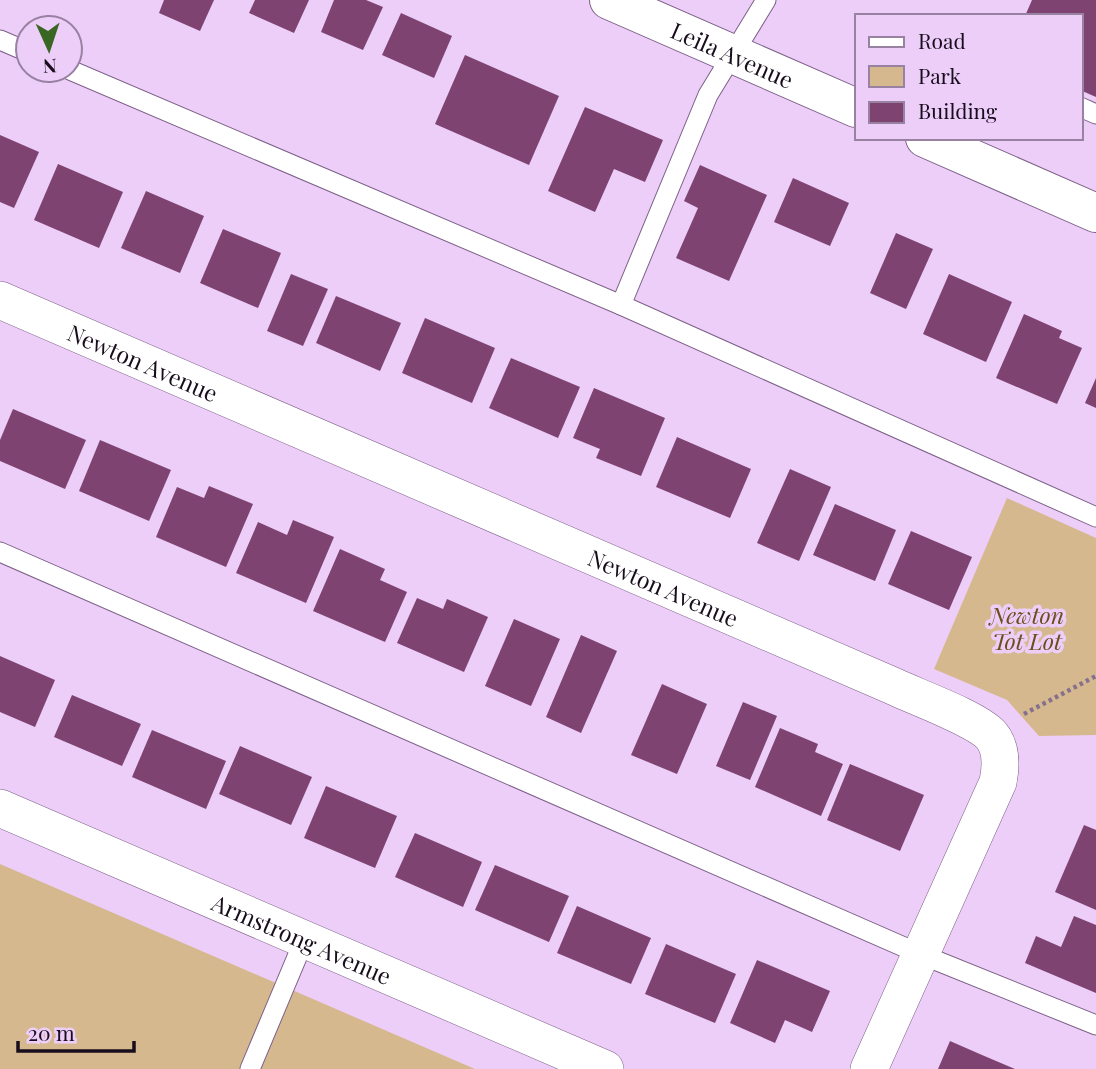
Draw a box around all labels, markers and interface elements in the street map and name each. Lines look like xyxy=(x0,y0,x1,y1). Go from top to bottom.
north arrow xyxy=(14,14,84,84)
street label: Leila Avenue xyxy=(667,14,799,94)
legend xyxy=(855,14,1082,140)
text: Road xyxy=(918,26,966,54)
text: N xyxy=(42,54,57,80)
text: Park xyxy=(918,61,962,89)
text: Building xyxy=(918,96,997,124)
street label: Newton Avenue xyxy=(63,316,223,408)
street label: Newton Avenue xyxy=(584,541,743,633)
park label: Newton Tot Lot xyxy=(988,599,1064,656)
street label: Armstrong Avenue xyxy=(207,886,397,991)
scale bar xyxy=(18,1010,133,1054)
text: 20 m xyxy=(28,1018,75,1046)

